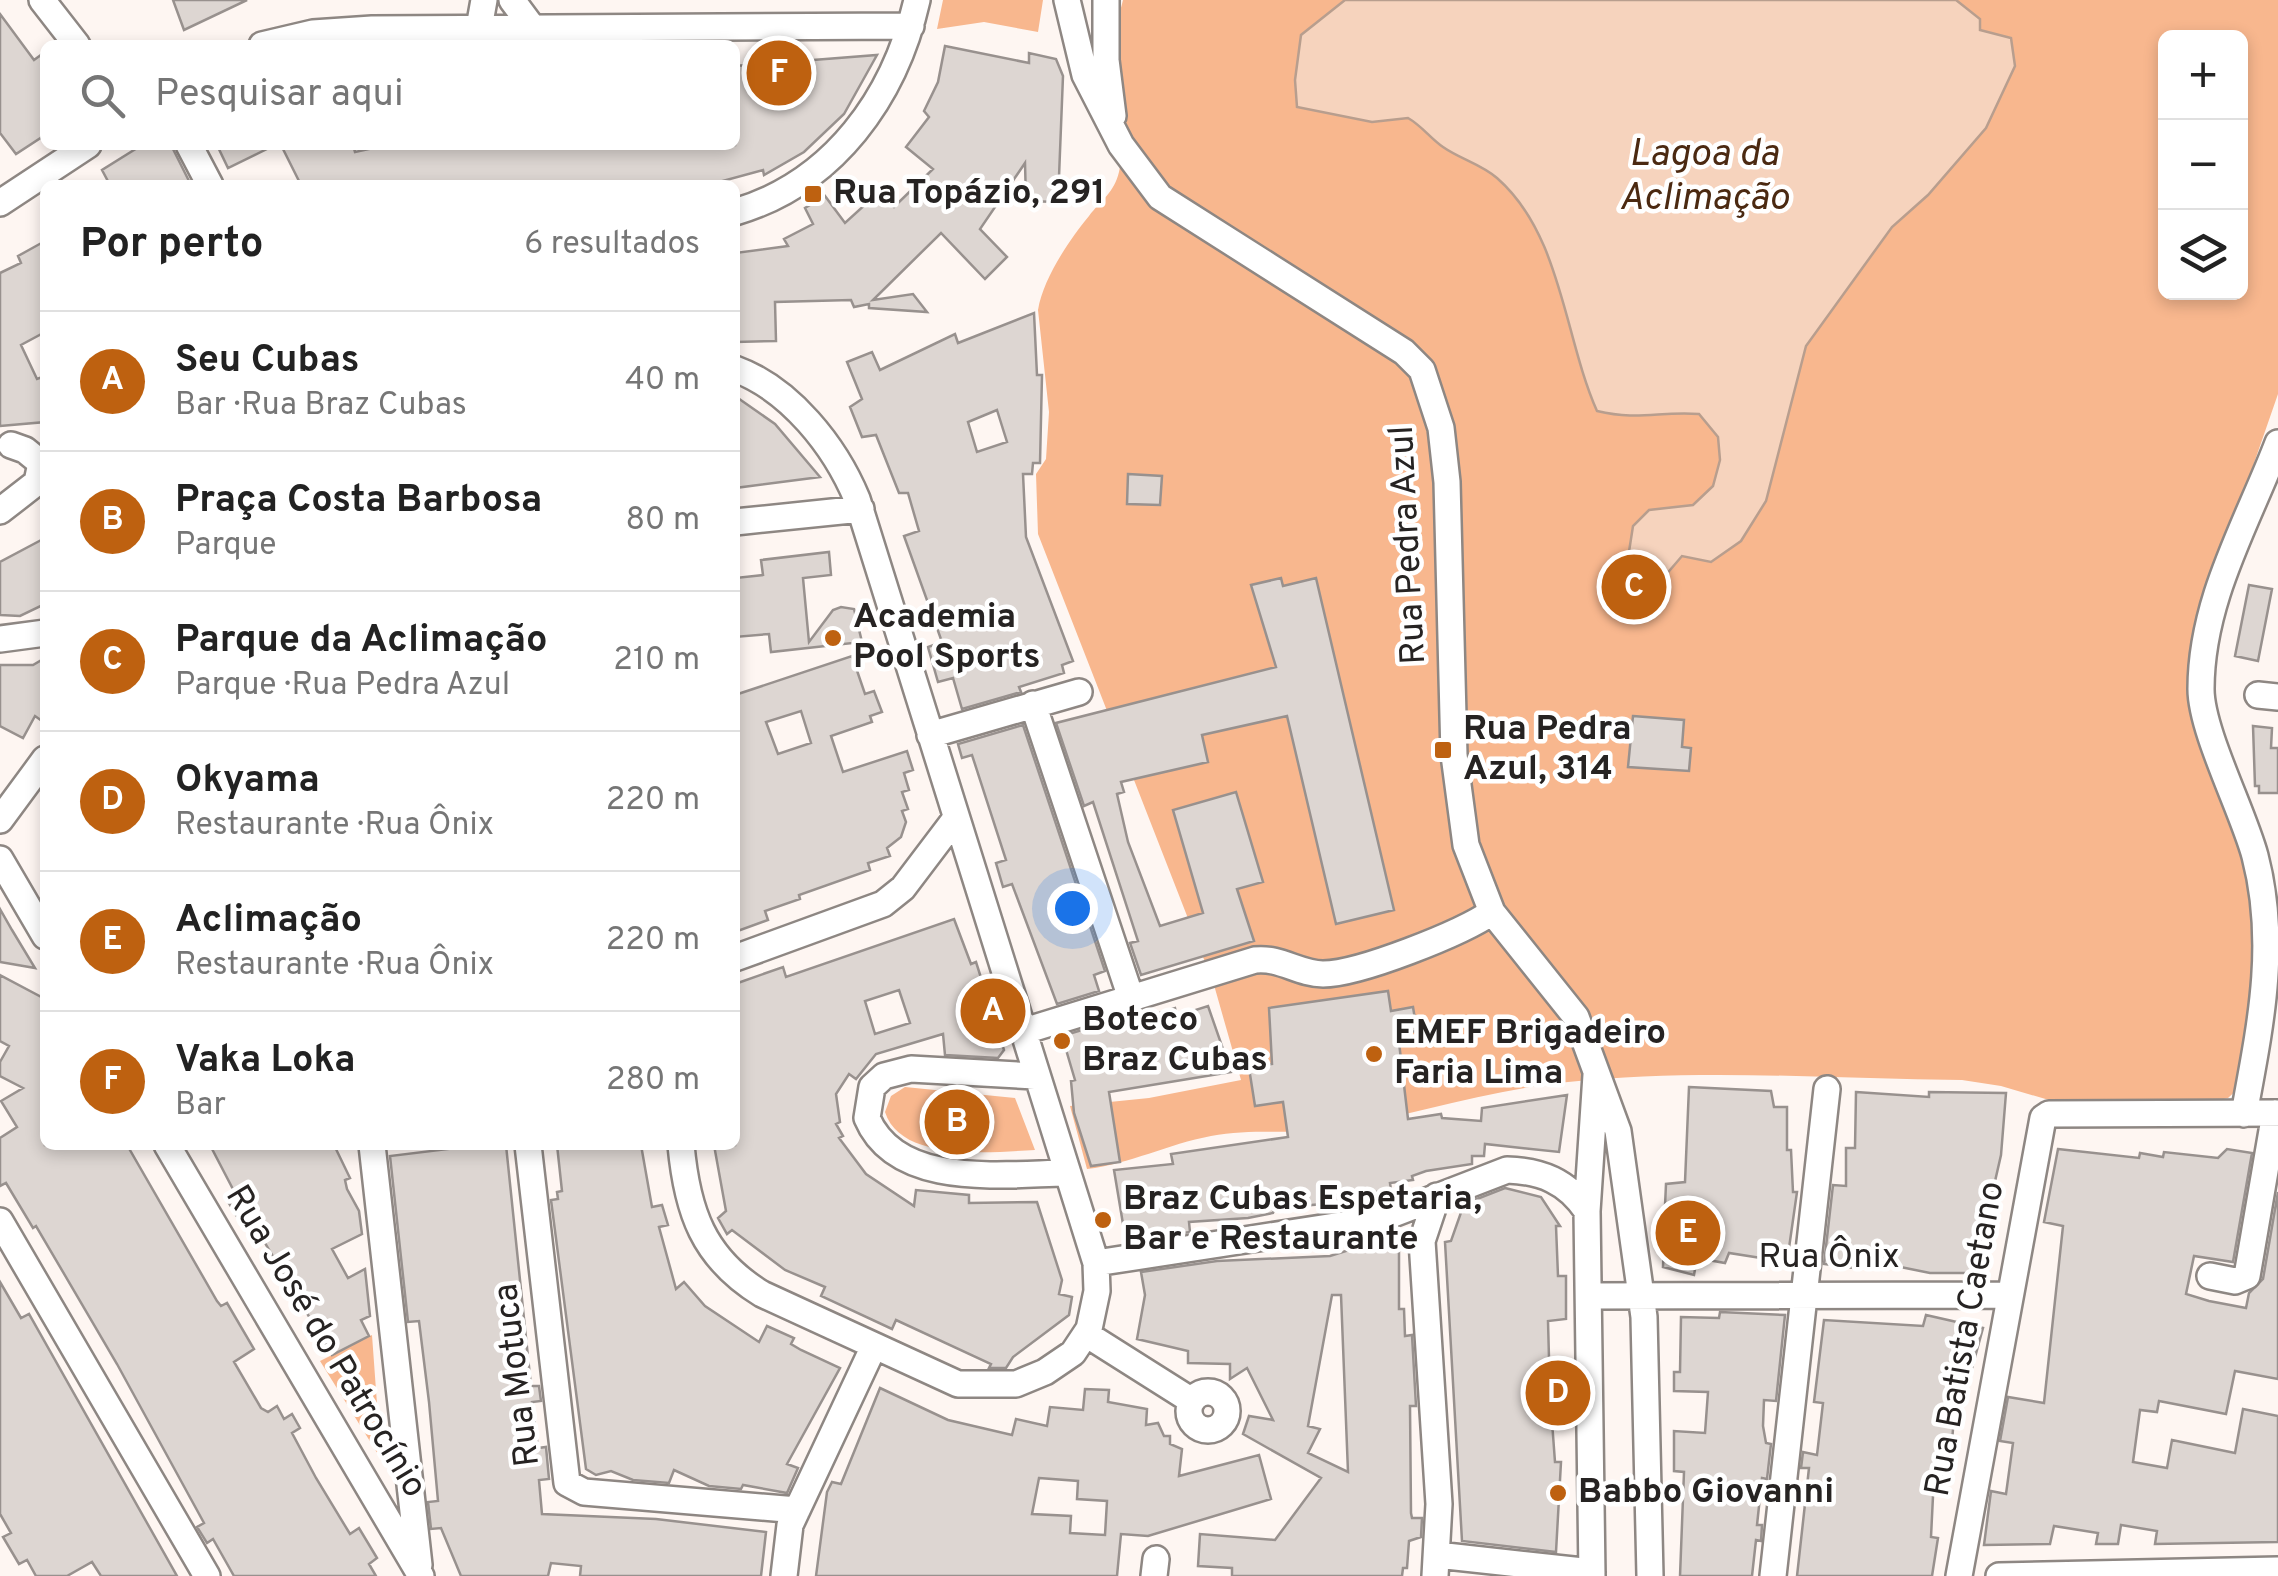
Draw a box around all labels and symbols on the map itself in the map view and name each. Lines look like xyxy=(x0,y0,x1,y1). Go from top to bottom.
pin: F xyxy=(746,36,812,110)
water label: Lagoa da Aclimação xyxy=(1619,131,1790,224)
place label: Rua Topázio, 291 xyxy=(833,172,1105,216)
marker: Rua Topázio, 291 xyxy=(802,183,824,205)
street label: Rua Pedra Azul xyxy=(1381,424,1437,666)
pin: C xyxy=(1602,550,1666,624)
place label: Academia Pool Sports xyxy=(853,596,1041,680)
marker: Academia Pool Sports xyxy=(822,627,844,649)
place label: Rua Pedra Azul, 314 xyxy=(1463,708,1631,792)
marker: Rua Pedra Azul, 314 xyxy=(1432,739,1454,761)
your location xyxy=(1047,883,1098,934)
pin: A xyxy=(960,974,1026,1048)
place label: Boteco Braz Cubas xyxy=(1082,999,1268,1083)
place label: EMEF Brigadeiro Faria Lima xyxy=(1394,1012,1666,1096)
marker: Boteco Braz Cubas xyxy=(1051,1030,1073,1052)
marker: EMEF Brigadeiro Faria Lima xyxy=(1363,1043,1385,1065)
pin: B xyxy=(924,1084,990,1160)
street label: Rua José do Patrocínio xyxy=(214,1178,436,1506)
place label: Braz Cubas Espetaria, Bar e Restaurante xyxy=(1123,1178,1482,1262)
street label: Rua Batista Caetano xyxy=(1917,1178,2015,1500)
pin: E xyxy=(1656,1196,1720,1270)
marker: Braz Cubas Espetaria, Bar e Restaurante xyxy=(1092,1209,1114,1231)
street label: Rua Ônix xyxy=(1758,1235,1900,1280)
street label: Rua Motuca xyxy=(485,1281,551,1469)
pin: D xyxy=(1526,1356,1590,1430)
place label: Babbo Giovanni xyxy=(1578,1471,1834,1515)
marker: Babbo Giovanni xyxy=(1547,1482,1569,1504)

